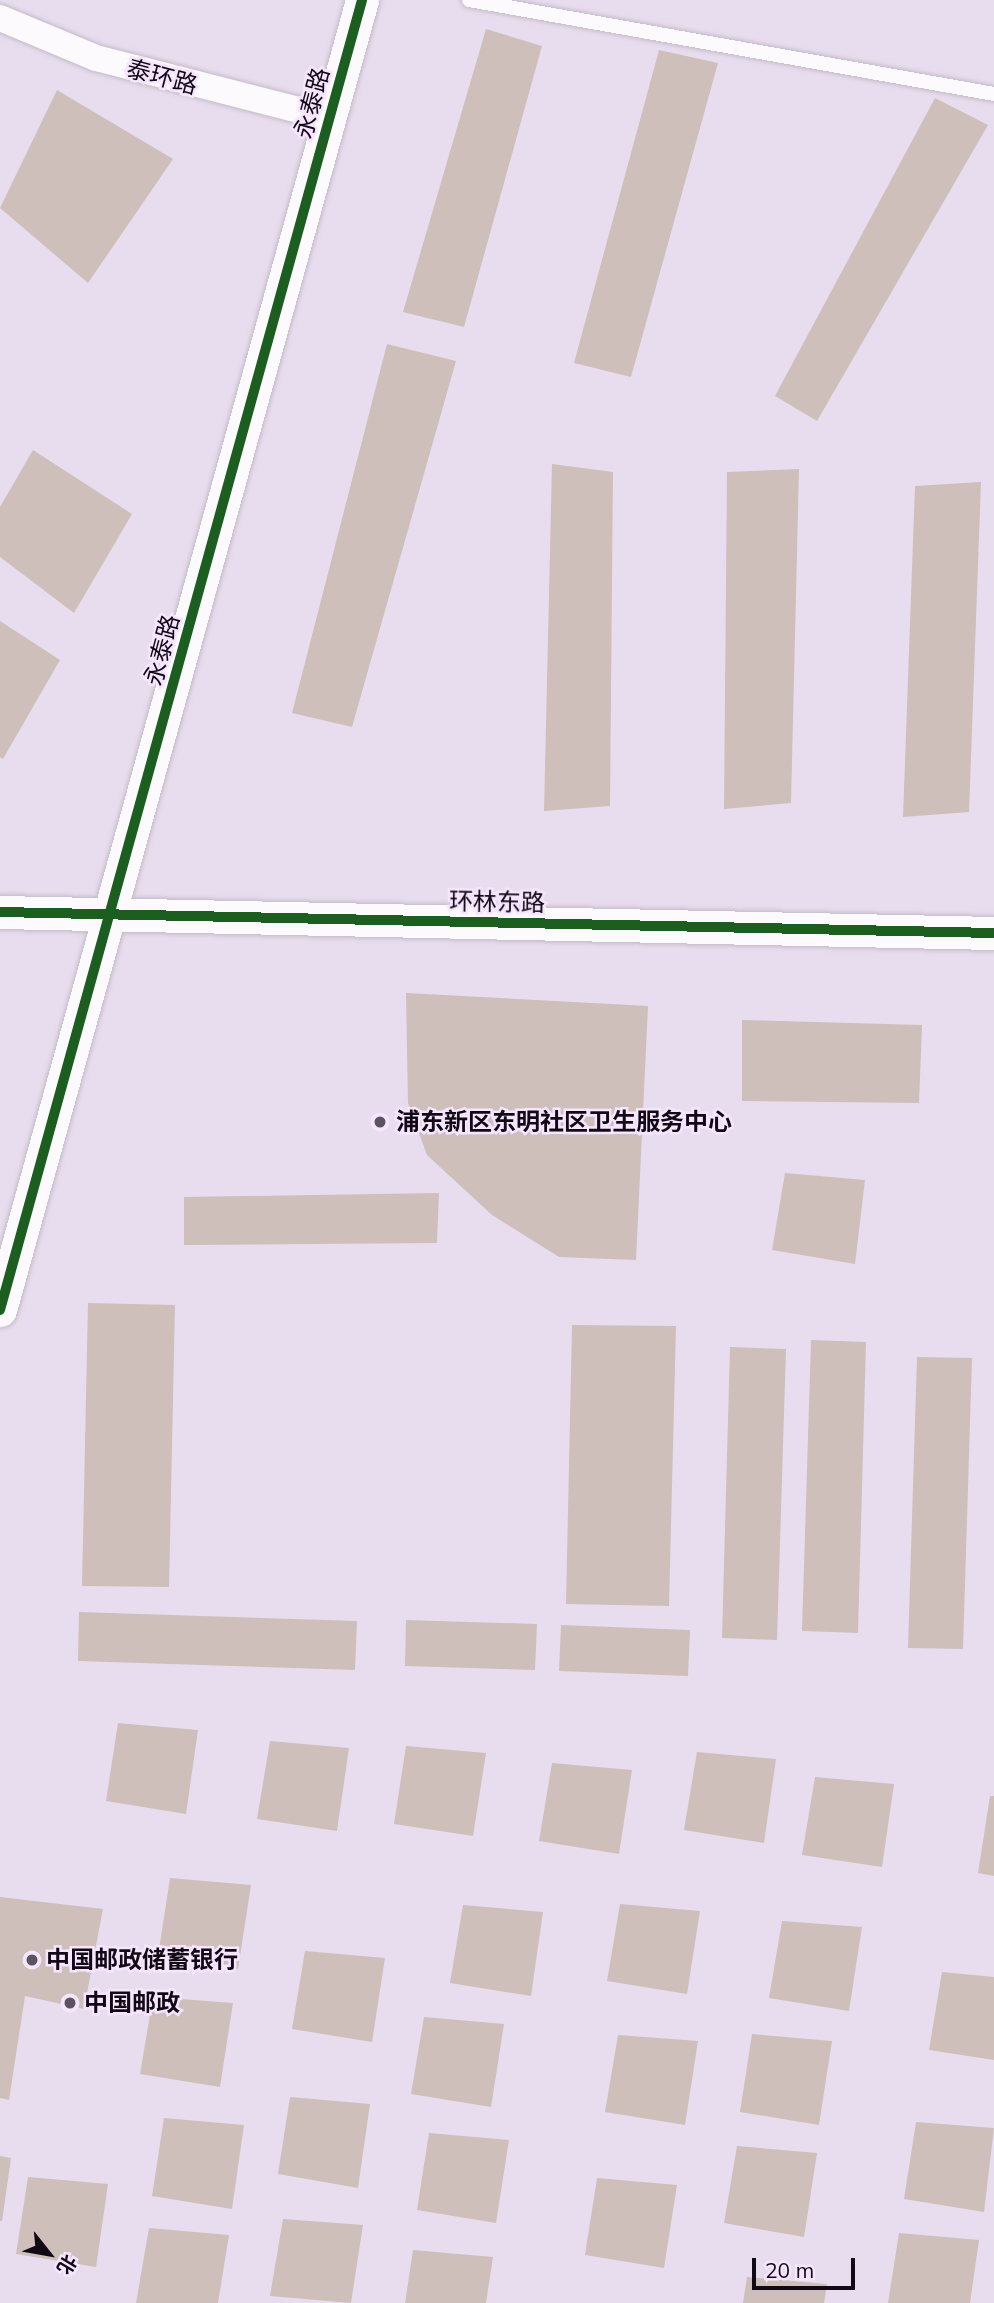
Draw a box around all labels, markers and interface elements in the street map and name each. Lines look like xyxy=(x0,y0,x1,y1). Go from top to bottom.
street label: 泰环路 xyxy=(123,54,201,100)
street label: 永泰路 xyxy=(289,64,335,142)
street label: 永泰路 xyxy=(139,611,185,689)
street label: 环林东路 xyxy=(449,887,545,917)
place label: 浦东新区东明社区卫生服务中心 xyxy=(396,1108,732,1136)
marker: 浦东新区东明社区卫生服务中心 xyxy=(370,1112,390,1132)
place label: 中国邮政储蓄银行 xyxy=(46,1946,238,1974)
marker: 中国邮政储蓄银行 xyxy=(24,1952,40,1968)
place label: 中国邮政 xyxy=(84,1989,180,2017)
marker: 中国邮政 xyxy=(62,1995,78,2011)
north arrow xyxy=(14,2219,84,2289)
scale bar xyxy=(756,2244,859,2288)
text: 北 xyxy=(52,2250,82,2279)
text: 20 m xyxy=(765,2257,814,2283)

